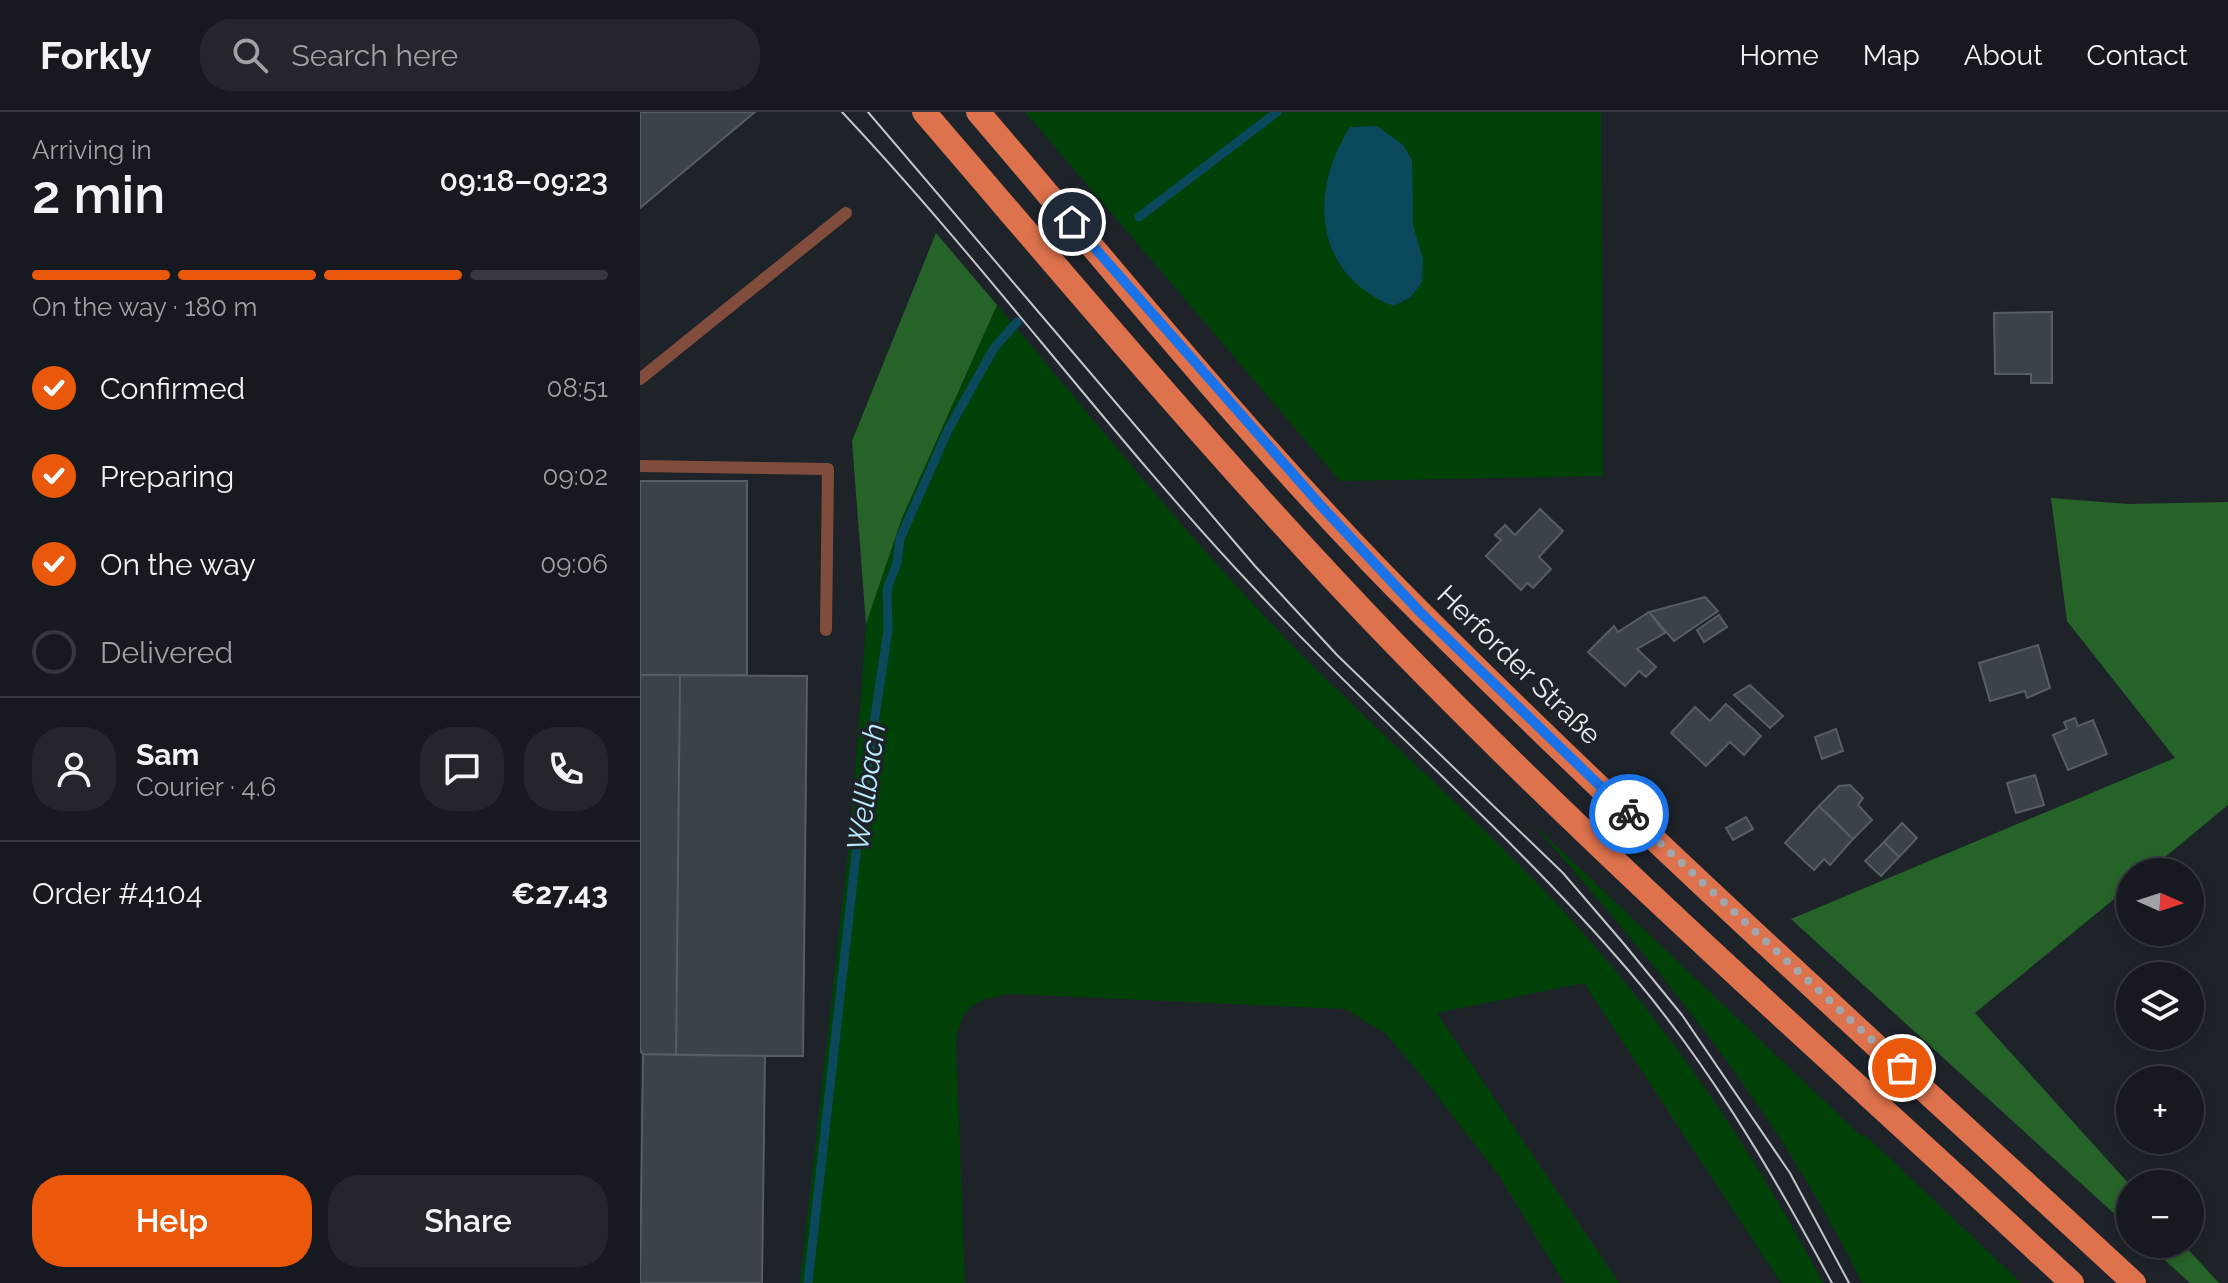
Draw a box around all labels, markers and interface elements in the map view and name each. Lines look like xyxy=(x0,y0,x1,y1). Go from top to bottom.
search box xyxy=(200,19,760,91)
text: Forkly xyxy=(40,33,152,78)
icon: search xyxy=(228,33,272,77)
text: Search here xyxy=(292,38,458,73)
text: Home xyxy=(1739,39,1819,72)
text: Map xyxy=(1863,39,1920,72)
text: About xyxy=(1964,39,2043,72)
text: Contact xyxy=(2087,39,2188,72)
text: Arriving in xyxy=(32,135,152,165)
text: 09:18–09:23 xyxy=(440,163,608,198)
text: 2 min xyxy=(32,164,165,225)
pin xyxy=(1038,188,1106,256)
icon: home xyxy=(1050,200,1094,244)
text: On the way · 180 m xyxy=(32,292,257,322)
icon: check xyxy=(32,366,76,410)
text: Confirmed xyxy=(100,371,245,406)
text: 08:51 xyxy=(546,373,608,403)
icon: check xyxy=(32,454,76,498)
text: Preparing xyxy=(100,459,234,494)
text: 09:02 xyxy=(543,461,608,491)
icon: check xyxy=(32,542,76,586)
text: On the way xyxy=(100,547,256,582)
text: 09:06 xyxy=(540,549,608,579)
street label: Herforder Straße xyxy=(1430,579,1608,751)
text: Delivered xyxy=(100,635,233,670)
water label: Wellbach xyxy=(840,721,892,853)
button: person xyxy=(32,727,116,811)
button: chat xyxy=(420,727,504,811)
button: phone xyxy=(524,727,608,811)
text: Sam xyxy=(136,737,199,772)
text: Courier · 4.6 xyxy=(136,772,276,802)
courier xyxy=(1589,774,1669,854)
icon: bike xyxy=(1607,792,1651,836)
north arrow xyxy=(2116,858,2204,946)
map controls xyxy=(2116,858,2204,1258)
text: Order #4104 xyxy=(32,876,202,911)
text: €27.43 xyxy=(511,876,608,911)
button: layers xyxy=(2116,962,2204,1050)
pin xyxy=(1868,1034,1936,1102)
icon: bag xyxy=(1880,1046,1924,1090)
button: + xyxy=(2116,1066,2204,1154)
button: − xyxy=(2116,1170,2204,1258)
button: Help xyxy=(32,1175,312,1267)
button: Share xyxy=(328,1175,608,1267)

